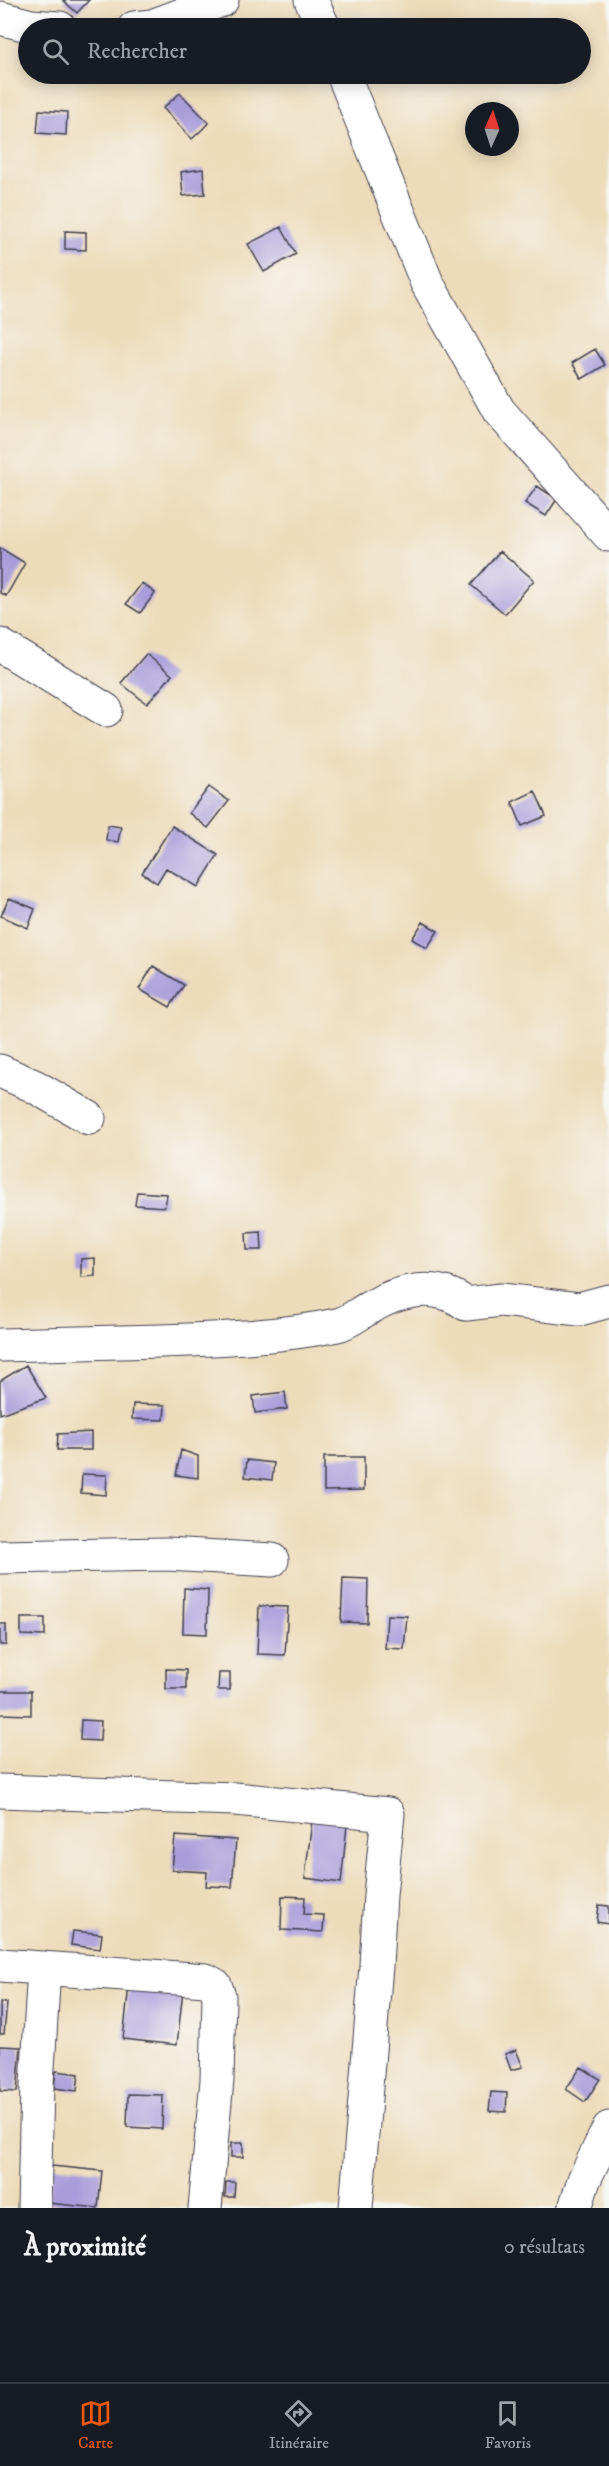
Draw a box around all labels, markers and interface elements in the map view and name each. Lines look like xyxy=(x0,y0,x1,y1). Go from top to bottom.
search box xyxy=(18,18,591,84)
icon: search xyxy=(39,35,72,68)
text: Rechercher xyxy=(87,38,187,65)
north arrow xyxy=(465,102,519,156)
text: À proximité xyxy=(24,2231,146,2264)
text: 0 résultats xyxy=(504,2235,585,2260)
tab: Carte xyxy=(78,2397,113,2453)
tab: Itinéraire xyxy=(269,2397,329,2453)
tab: Favoris xyxy=(485,2397,531,2453)

